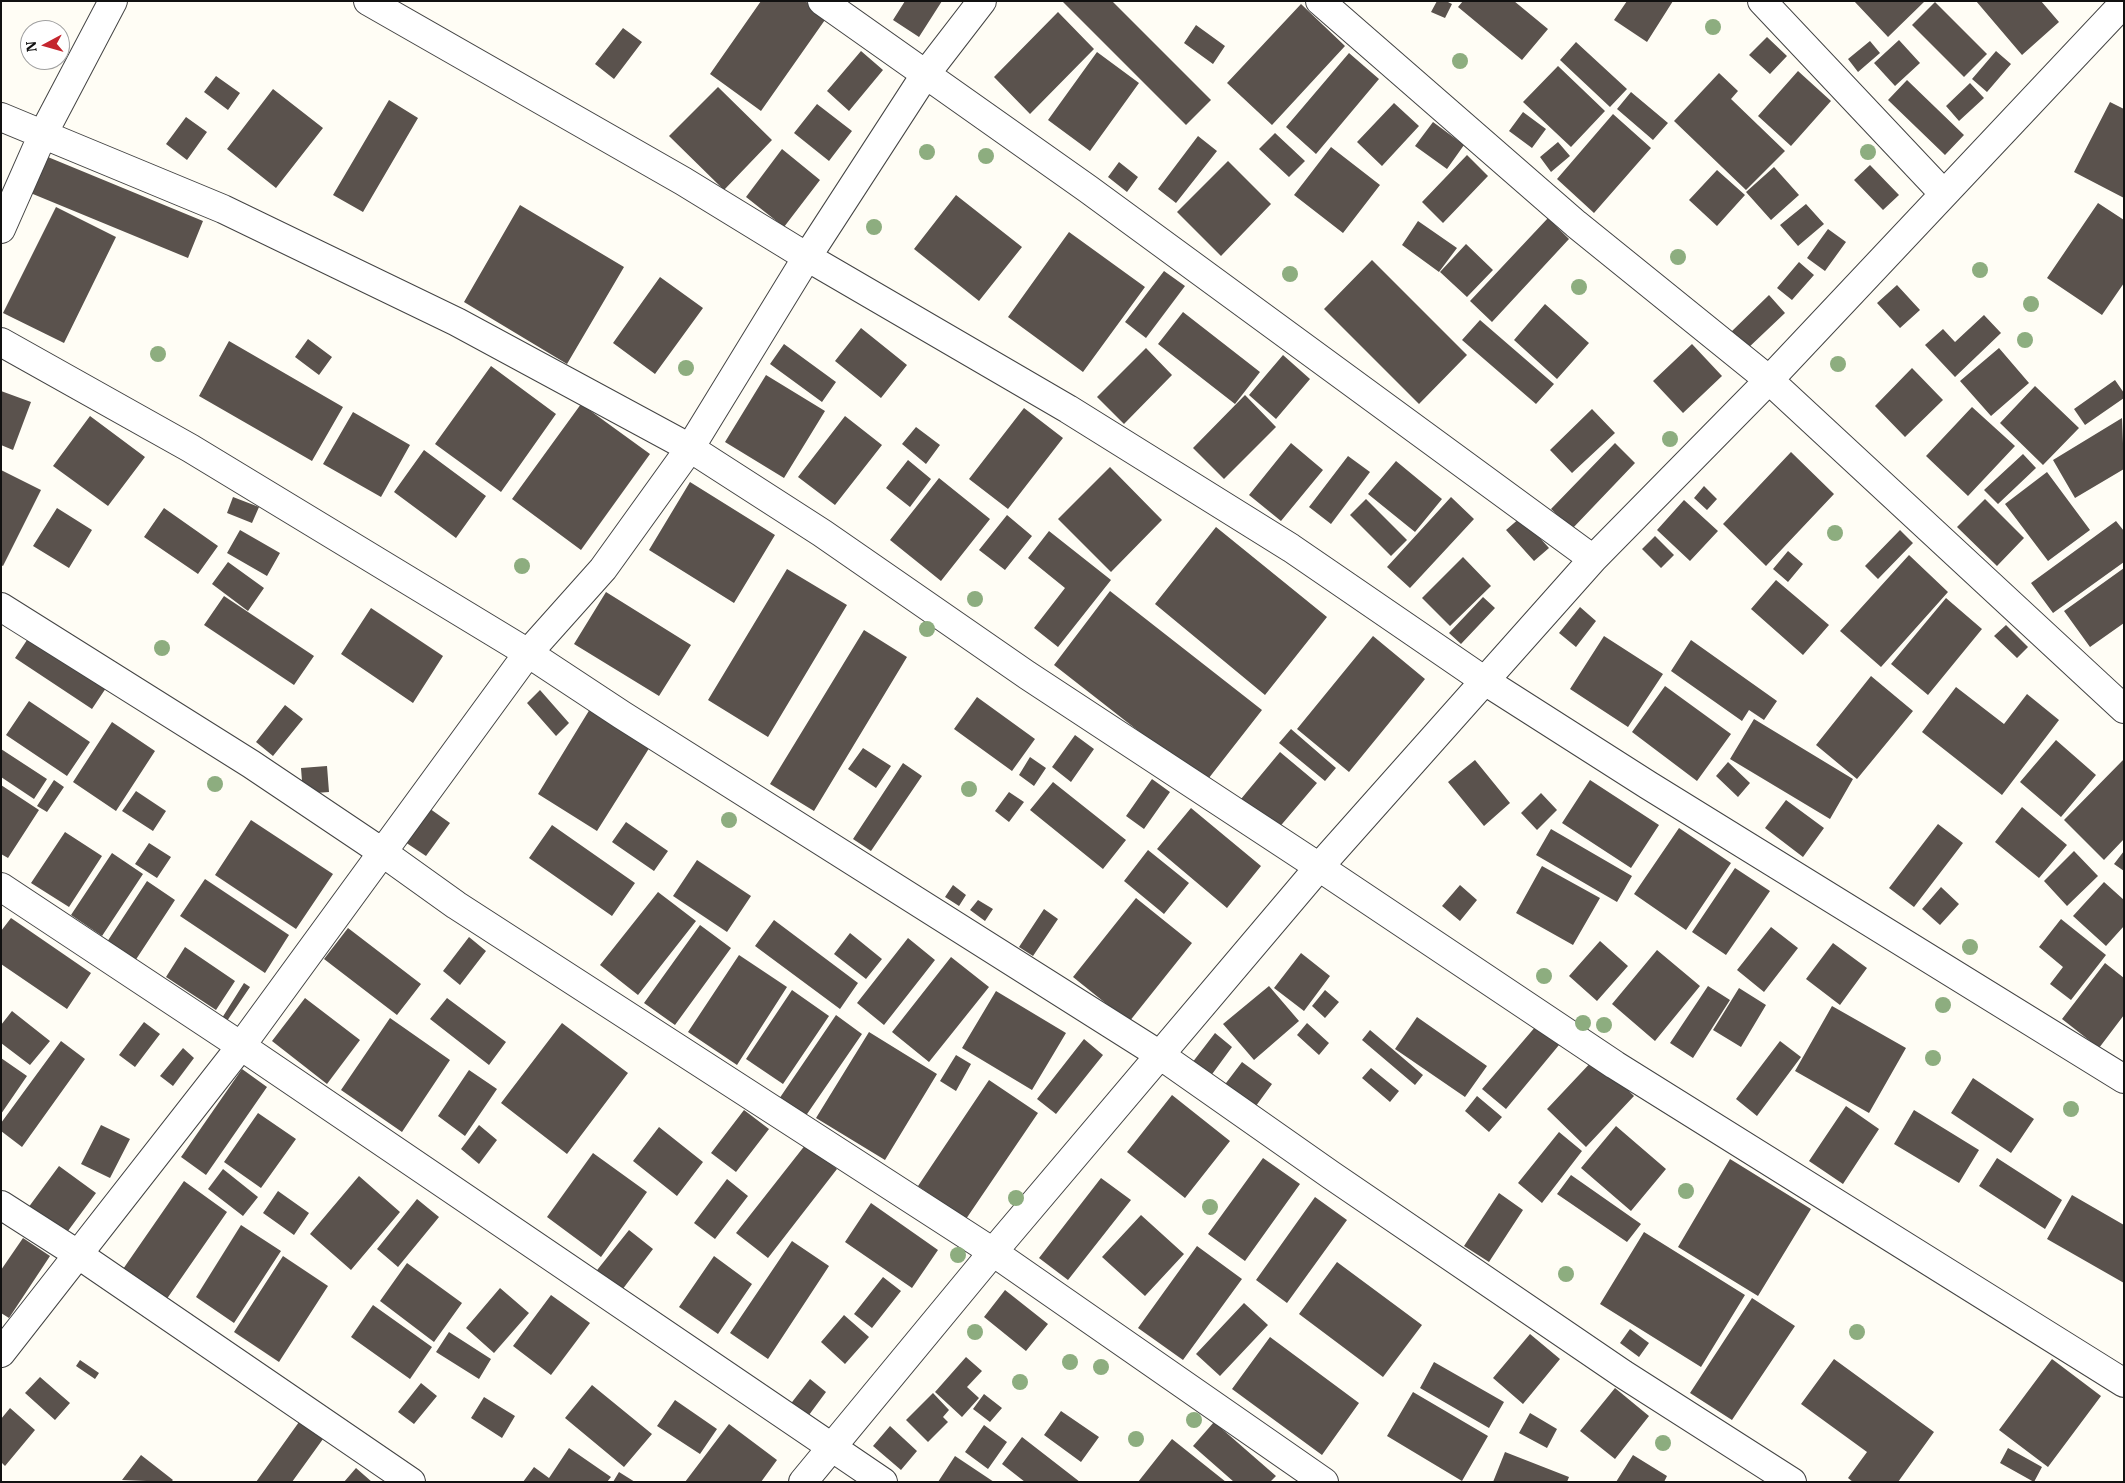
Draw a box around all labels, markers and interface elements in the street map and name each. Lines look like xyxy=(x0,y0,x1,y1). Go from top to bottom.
north arrow xyxy=(20,20,70,70)
text: N xyxy=(22,40,41,53)

